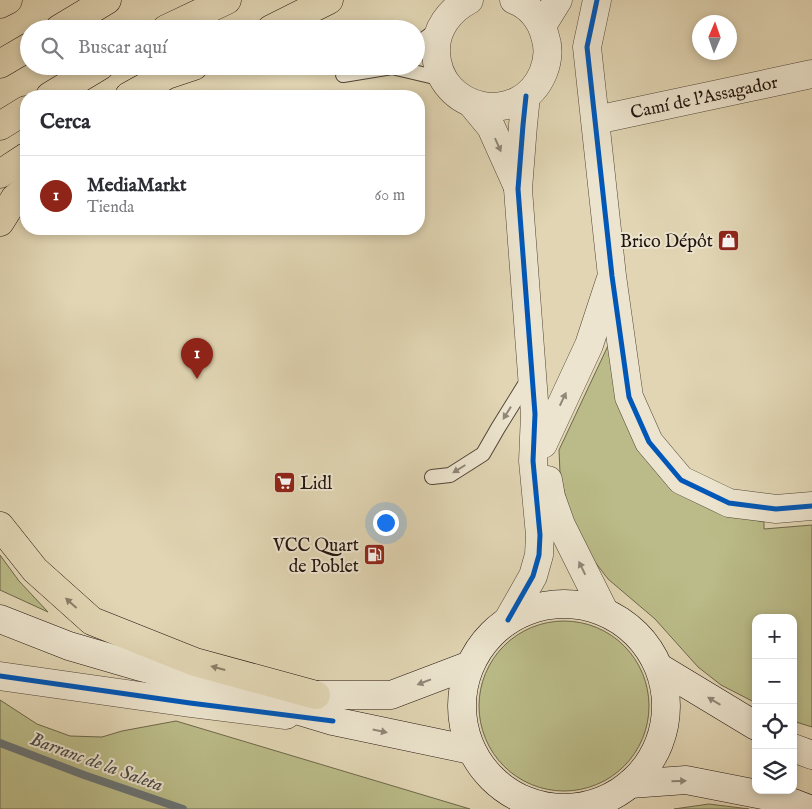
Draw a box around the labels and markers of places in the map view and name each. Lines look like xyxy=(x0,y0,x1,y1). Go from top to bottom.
shop icon: Brico Dépôt xyxy=(717,229,741,253)
place label: Brico Dépôt xyxy=(620,231,713,254)
pin: 1 xyxy=(181,338,213,379)
supermarket icon: Lidl xyxy=(272,471,296,495)
place label: Lidl xyxy=(300,473,332,496)
place label: VCC Quart de Poblet xyxy=(272,535,359,579)
fuel station icon: VCC Quart de Poblet xyxy=(363,543,387,567)

